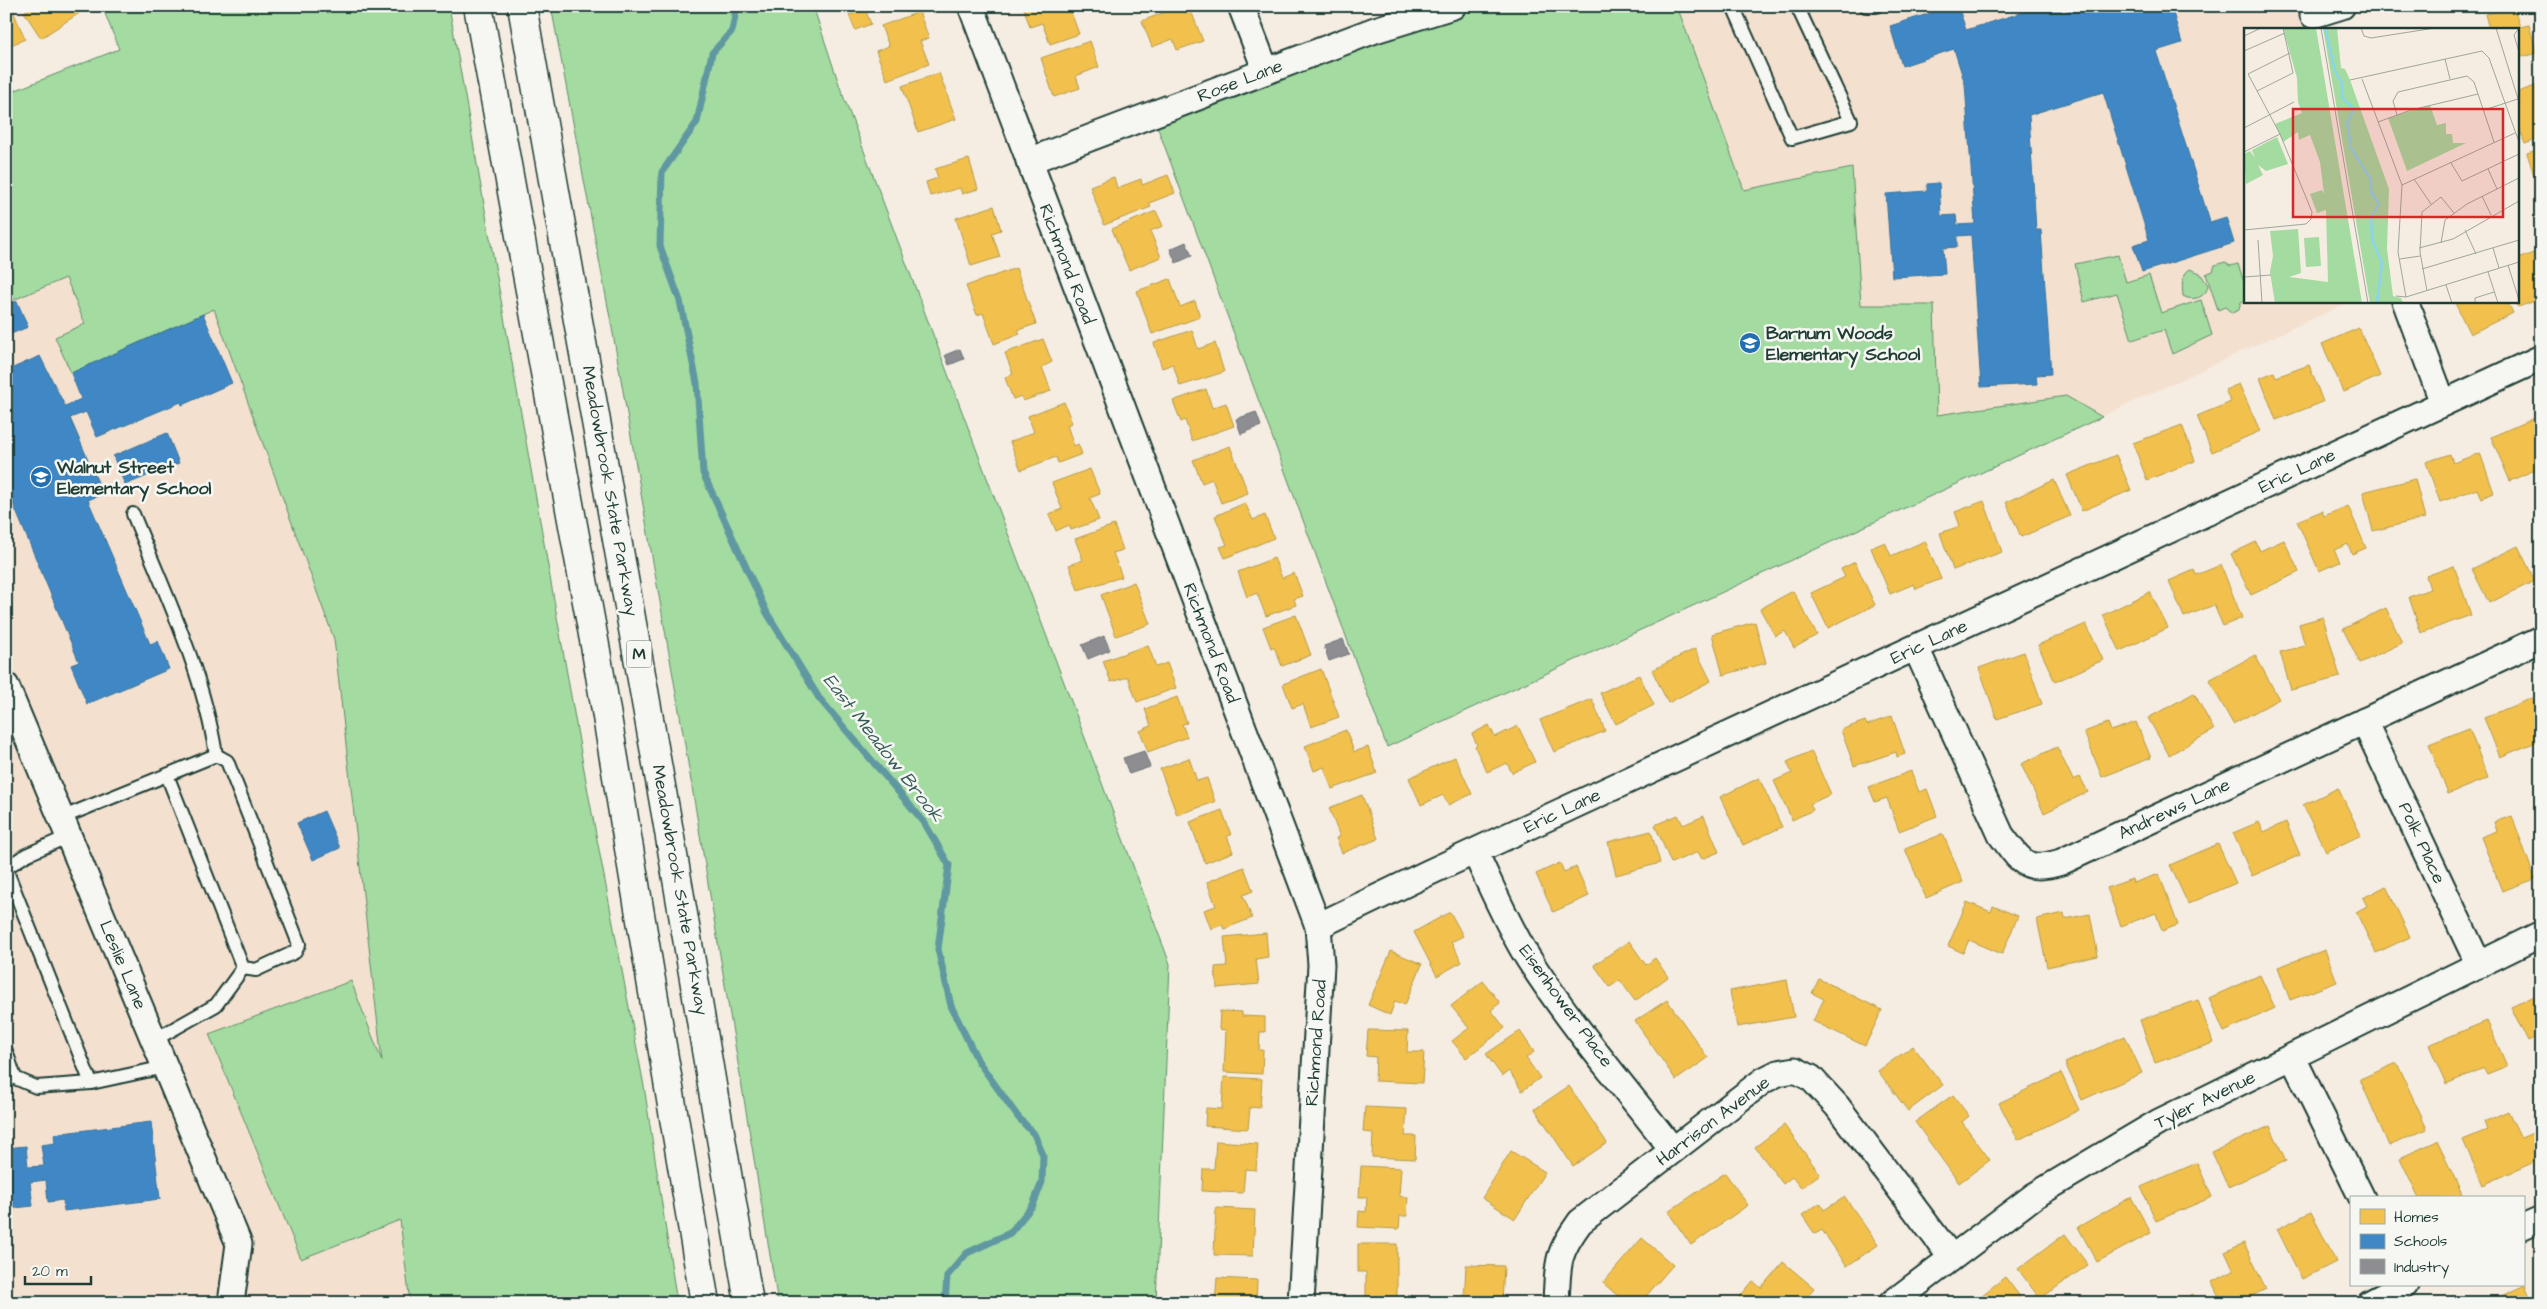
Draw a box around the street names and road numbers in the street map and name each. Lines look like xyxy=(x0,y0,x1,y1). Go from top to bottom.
street label: Rose Lane xyxy=(1194,53,1286,109)
street label: Richmond Road xyxy=(1033,200,1101,328)
street label: Meadowbrook State Parkway xyxy=(575,364,644,618)
street label: Eric Lane xyxy=(2254,442,2340,500)
street label: Richmond Road xyxy=(1177,579,1245,707)
street label: Eric Lane xyxy=(1886,613,1972,671)
road number: M xyxy=(626,641,652,668)
street label: Meadowbrook State Parkway xyxy=(645,763,714,1017)
street label: Andrews Lane xyxy=(2114,772,2234,846)
street label: Eric Lane xyxy=(1519,782,1605,840)
street label: Polk Place xyxy=(2392,798,2452,888)
street label: Leslie Lane xyxy=(93,917,153,1013)
street label: Eisenhower Place xyxy=(1513,940,1619,1073)
street label: Richmond Road xyxy=(1299,979,1333,1107)
street label: Tyler Avenue xyxy=(2150,1065,2260,1136)
street label: Harrison Avenue xyxy=(1651,1070,1775,1172)

